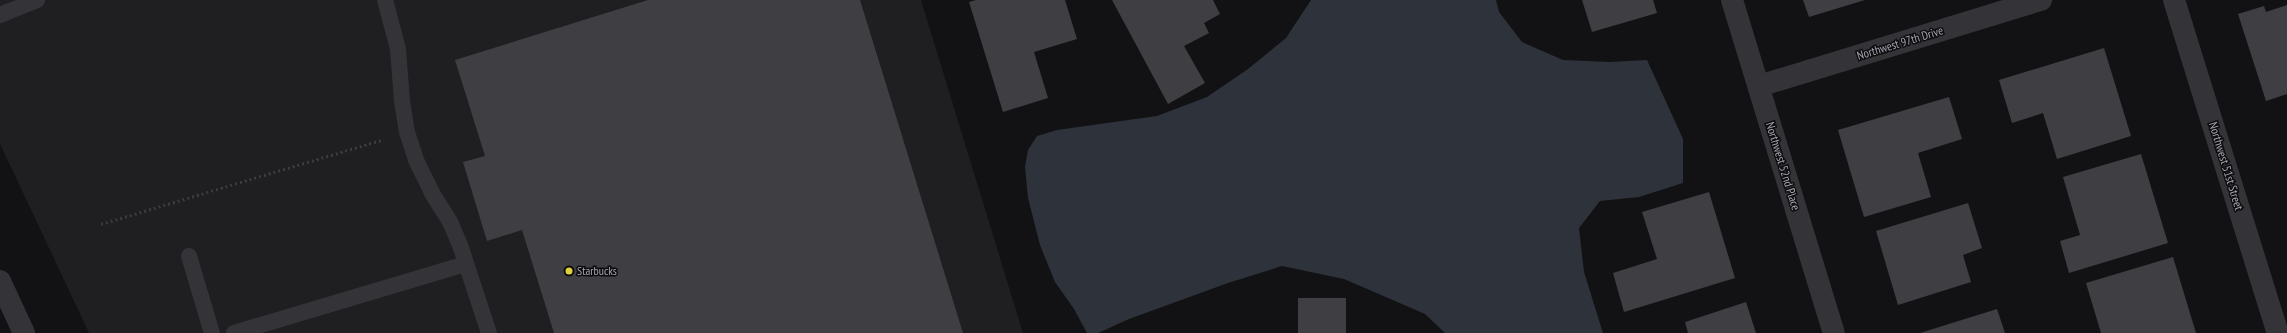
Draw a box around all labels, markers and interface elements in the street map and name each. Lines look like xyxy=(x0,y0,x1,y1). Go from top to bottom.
street label: Northwest 97th Drive xyxy=(1855,23,1945,63)
street label: Northwest 52nd Place xyxy=(1763,120,1803,212)
street label: Northwest 51st Street xyxy=(2206,120,2246,212)
place label: Starbucks xyxy=(577,264,617,278)
marker: Starbucks xyxy=(564,266,574,276)

